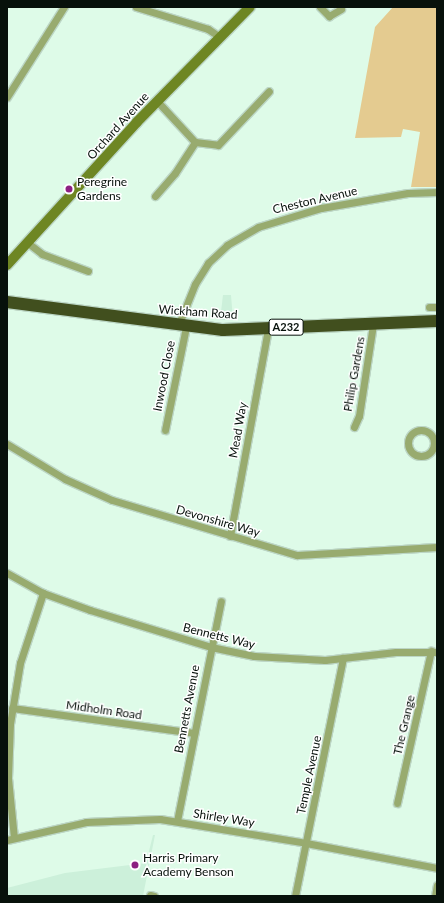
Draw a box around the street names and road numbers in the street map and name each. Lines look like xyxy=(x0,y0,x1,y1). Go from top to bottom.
street label: Orchard Avenue xyxy=(84,89,152,163)
street label: Cheston Avenue xyxy=(271,183,359,217)
street label: Wickham Road xyxy=(158,302,238,322)
road number: A232 xyxy=(268,318,304,336)
street label: Philip Gardens xyxy=(340,335,368,413)
street label: Inwood Close xyxy=(150,339,178,413)
street label: Mead Way xyxy=(226,401,250,459)
street label: Devonshire Way xyxy=(174,502,262,540)
street label: Bennetts Way xyxy=(181,620,257,652)
street label: Bennetts Avenue xyxy=(171,664,203,754)
street label: The Grange xyxy=(390,694,418,756)
street label: Midholm Road xyxy=(65,698,143,722)
street label: Temple Avenue xyxy=(294,734,324,816)
street label: Shirley Way xyxy=(192,806,256,830)

